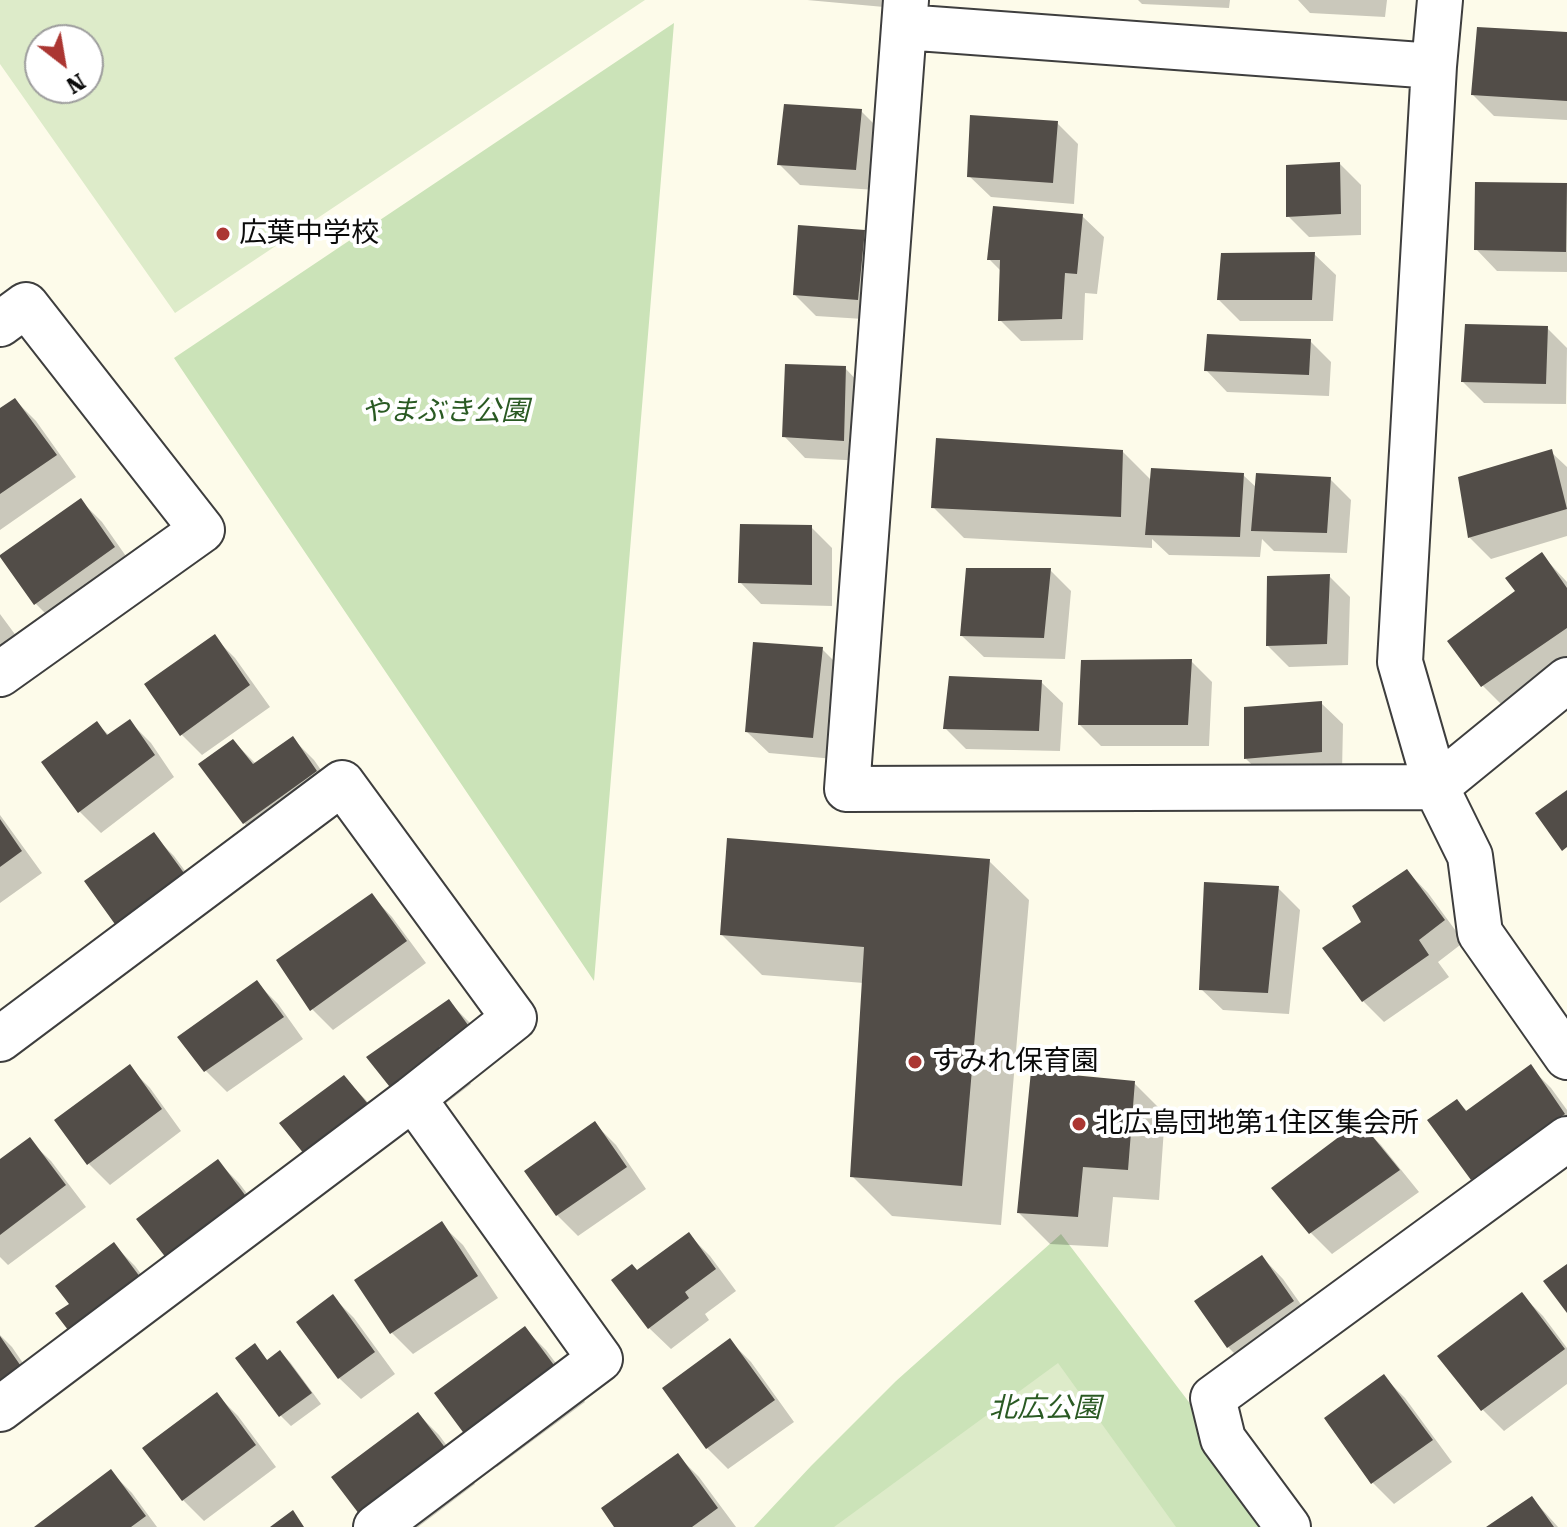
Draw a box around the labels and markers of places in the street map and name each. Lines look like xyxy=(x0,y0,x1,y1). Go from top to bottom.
place label: 広葉中学校 xyxy=(239,217,379,251)
marker: 広葉中学校 xyxy=(214,225,232,243)
place label: すみれ保育園 xyxy=(931,1045,1099,1079)
marker: すみれ保育園 xyxy=(906,1053,924,1071)
place label: 北広島団地第1住区集会所 xyxy=(1095,1107,1419,1141)
marker: 北広島団地第1住区集会所 xyxy=(1070,1115,1088,1133)

